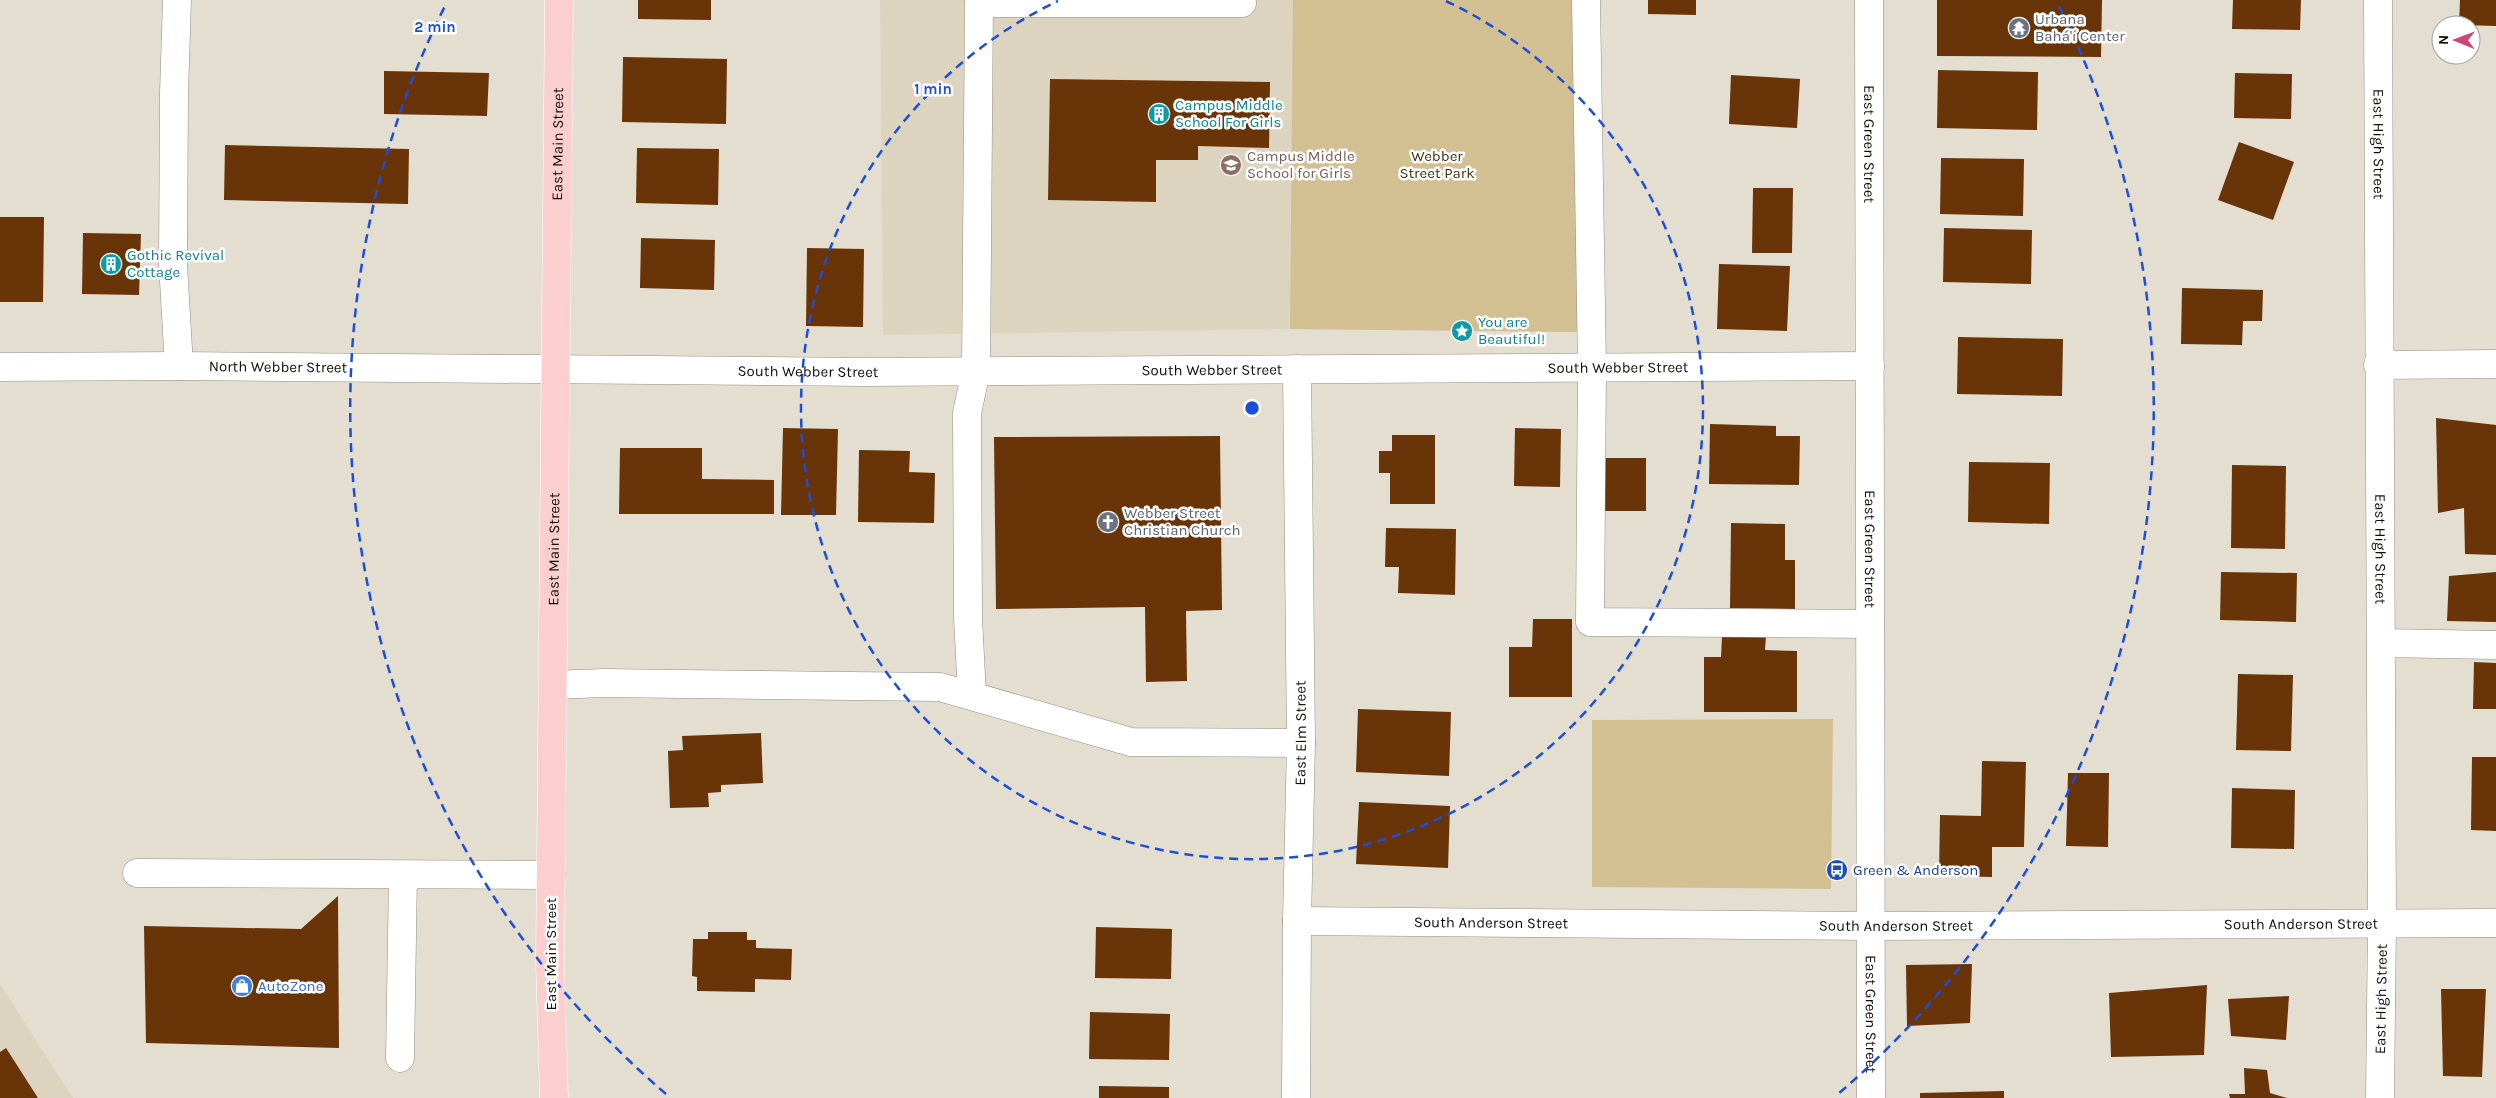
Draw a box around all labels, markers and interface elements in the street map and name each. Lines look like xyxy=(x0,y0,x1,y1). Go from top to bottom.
place label: Urbana Bahá'í Center xyxy=(2035,10,2125,45)
north arrow xyxy=(2431,15,2481,65)
temple icon: Urbana Bahá'í Center xyxy=(2007,16,2031,40)
text: 2 min xyxy=(414,18,456,36)
text: N xyxy=(2435,35,2452,45)
text: 1 min xyxy=(914,80,952,98)
street label: East Green Street xyxy=(1860,85,1878,203)
street label: East Main Street xyxy=(548,87,567,201)
street label: East High Street xyxy=(2369,89,2388,200)
place label: Campus Middle School For Girls xyxy=(1175,96,1283,131)
building icon: Campus Middle School For Girls xyxy=(1147,102,1171,126)
place label: Campus Middle School for Girls xyxy=(1247,147,1355,182)
park label: Webber Street Park xyxy=(1399,147,1475,182)
school or university icon: Campus Middle School for Girls xyxy=(1219,153,1243,177)
place label: Gothic Revival Cottage xyxy=(127,246,224,281)
building icon: Gothic Revival Cottage xyxy=(99,252,123,276)
place label: You are Beautiful! xyxy=(1478,313,1545,348)
place icon: You are Beautiful! xyxy=(1450,319,1474,343)
street label: North Webber Street xyxy=(209,357,348,376)
street label: South Webber Street xyxy=(1547,358,1689,377)
street label: South Webber Street xyxy=(1141,361,1283,379)
street label: South Webber Street xyxy=(737,362,879,381)
centre of rings xyxy=(1243,399,1261,417)
street label: East Green Street xyxy=(1861,490,1879,608)
street label: East Main Street xyxy=(544,492,563,606)
street label: East High Street xyxy=(2371,494,2390,605)
place label: Webber Street Christian Church xyxy=(1124,504,1241,539)
church icon: Webber Street Christian Church xyxy=(1096,510,1120,534)
street label: East Elm Street xyxy=(1291,680,1310,786)
bus stop icon: Green & Anderson xyxy=(1825,858,1849,882)
place label: Green & Anderson xyxy=(1853,861,1978,879)
street label: East Main Street xyxy=(542,897,560,1011)
street label: South Anderson Street xyxy=(1414,913,1569,932)
street label: South Anderson Street xyxy=(2224,915,2379,933)
street label: South Anderson Street xyxy=(1819,917,1974,935)
street label: East High Street xyxy=(2371,943,2391,1054)
street label: East Green Street xyxy=(1862,955,1880,1073)
shop icon: AutoZone xyxy=(230,974,254,998)
place label: AutoZone xyxy=(258,977,323,995)

